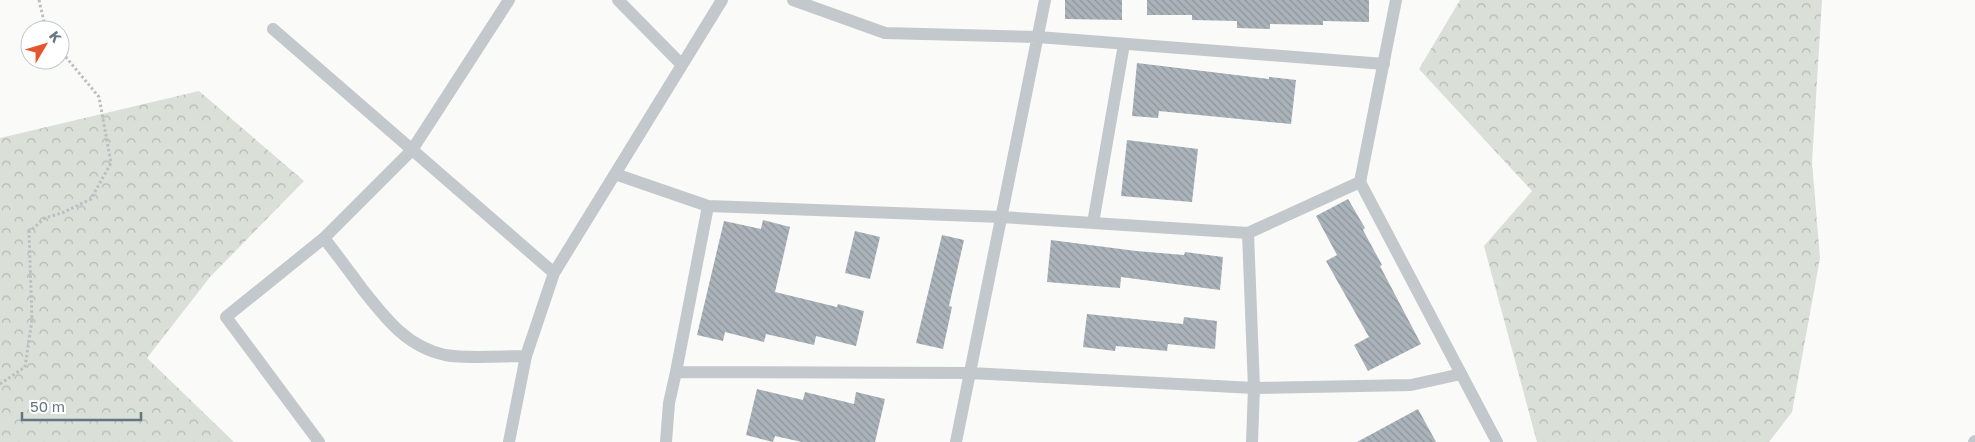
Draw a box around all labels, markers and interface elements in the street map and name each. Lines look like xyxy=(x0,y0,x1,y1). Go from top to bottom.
north arrow xyxy=(20,20,70,70)
text: K xyxy=(46,27,65,46)
scale bar xyxy=(22,390,141,422)
text: 50 m xyxy=(30,397,65,415)

